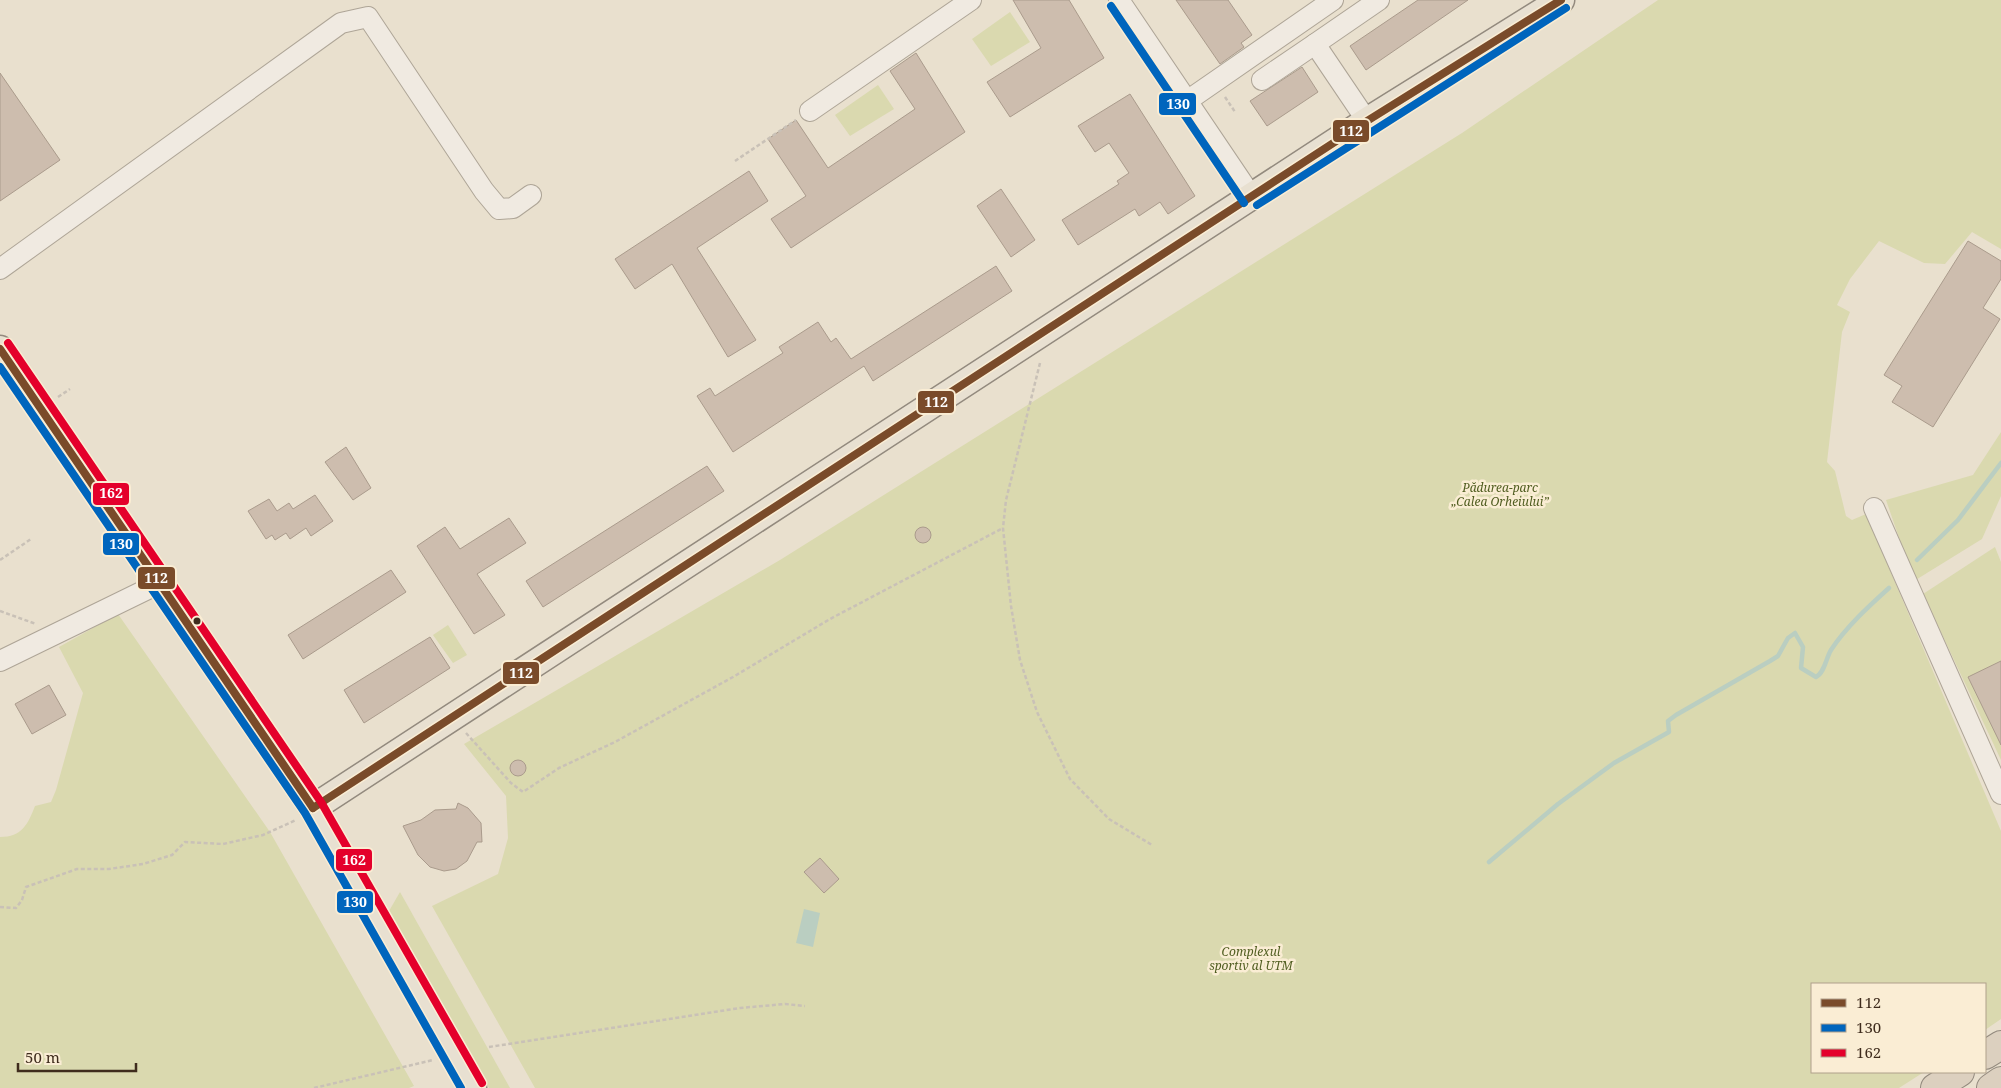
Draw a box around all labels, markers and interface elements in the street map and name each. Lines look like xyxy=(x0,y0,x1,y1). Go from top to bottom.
line badge: 130 xyxy=(1158,92,1197,116)
text: 130 xyxy=(1166,94,1190,113)
line badge: 112 xyxy=(1332,119,1370,143)
text: 112 xyxy=(1339,121,1363,140)
line badge: 112 xyxy=(917,390,955,414)
text: 112 xyxy=(924,392,948,411)
park label: Pădurea-parc „Calea Orheiului” xyxy=(1450,479,1549,510)
line badge: 162 xyxy=(92,482,130,506)
text: 162 xyxy=(99,483,123,502)
line badge: 130 xyxy=(102,532,140,556)
text: 130 xyxy=(109,534,133,553)
line badge: 112 xyxy=(137,566,176,590)
text: 112 xyxy=(144,568,168,587)
unlabelled marker xyxy=(192,616,202,626)
line badge: 112 xyxy=(502,661,540,685)
text: 112 xyxy=(509,663,533,682)
line badge: 162 xyxy=(335,848,373,872)
text: 162 xyxy=(342,850,366,869)
line badge: 130 xyxy=(336,890,374,914)
text: 130 xyxy=(343,892,367,911)
park label: Complexul sportiv al UTM xyxy=(1209,943,1294,974)
legend xyxy=(1811,983,1986,1073)
text: 112 xyxy=(1856,992,1881,1012)
text: 130 xyxy=(1856,1017,1881,1037)
scale bar xyxy=(18,1040,135,1072)
text: 162 xyxy=(1856,1042,1881,1062)
text: 50 m xyxy=(25,1047,60,1067)

